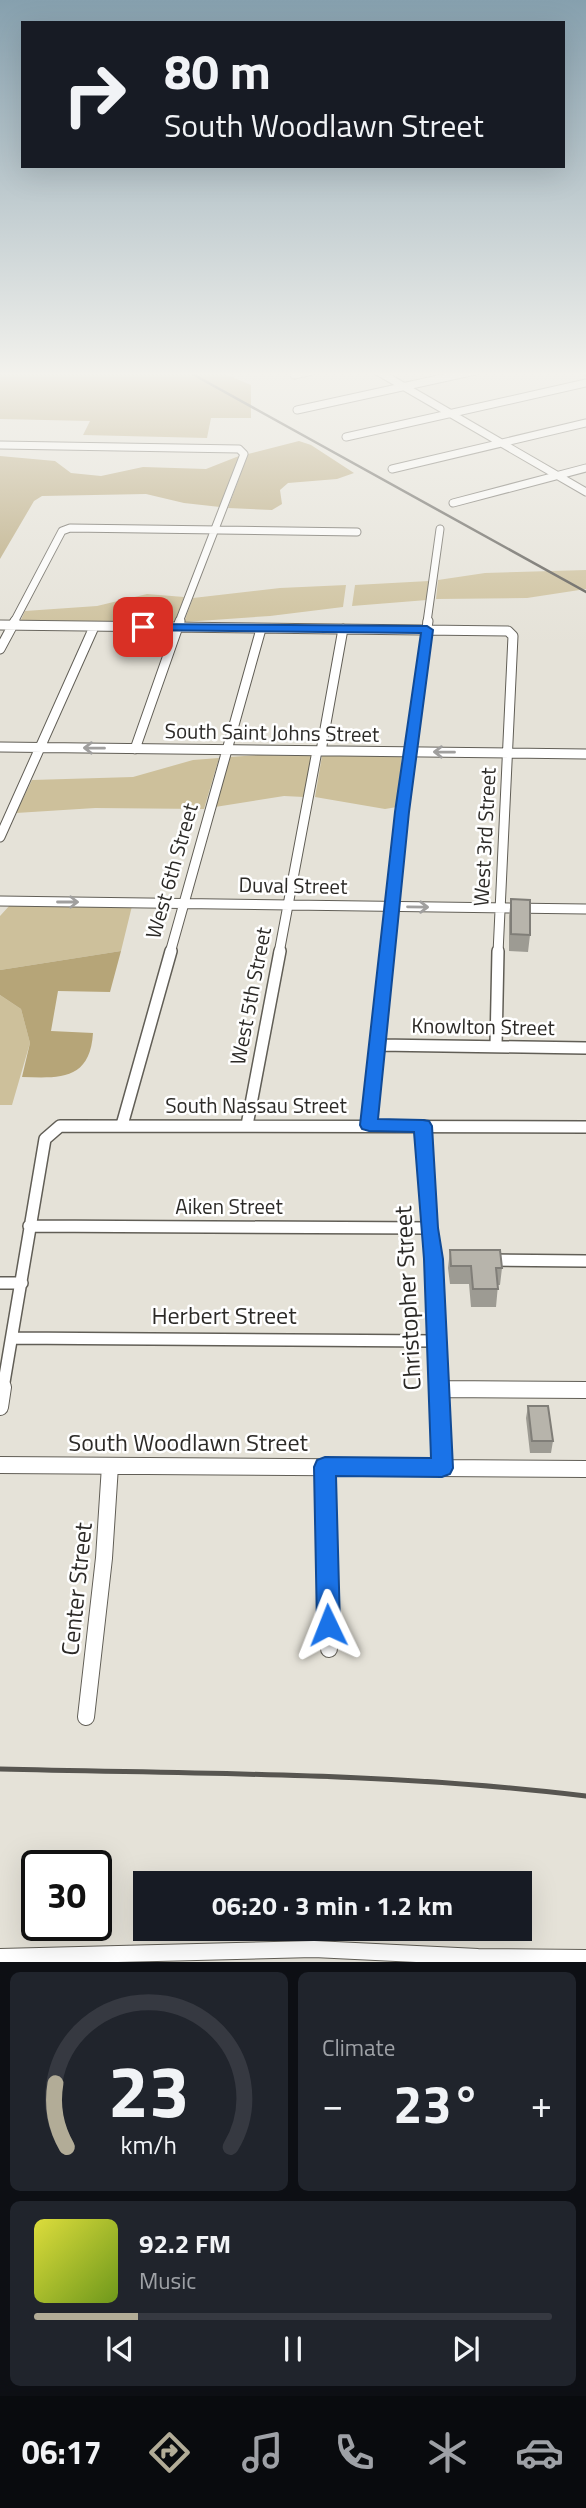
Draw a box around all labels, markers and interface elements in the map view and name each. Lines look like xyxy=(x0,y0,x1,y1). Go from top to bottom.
text: 80 m xyxy=(164,33,271,108)
icon: right xyxy=(49,49,140,140)
text: South Woodlawn Street xyxy=(164,101,484,149)
pin xyxy=(113,597,173,657)
icon: arrive xyxy=(124,608,162,646)
street label: South Saint Johns Street xyxy=(164,714,380,750)
one-way arrow xyxy=(83,741,106,755)
one-way arrow xyxy=(433,745,456,759)
street label: West 3rd Street xyxy=(464,766,504,907)
street label: West 6th Street xyxy=(136,799,206,942)
street label: Duval Street xyxy=(238,868,348,902)
one-way arrow xyxy=(56,895,79,909)
one-way arrow xyxy=(406,900,429,913)
street label: West 5th Street xyxy=(221,924,279,1067)
street label: Knowlton Street xyxy=(411,1009,556,1043)
street label: South Nassau Street xyxy=(165,1089,347,1121)
street label: Aiken Street xyxy=(175,1190,283,1222)
street label: Christopher Street xyxy=(384,1204,430,1391)
street label: Herbert Street xyxy=(151,1297,297,1333)
street label: South Woodlawn Street xyxy=(68,1424,308,1460)
street label: Center Street xyxy=(51,1520,101,1657)
position arrow xyxy=(291,1588,365,1662)
speed limit sign: 30 xyxy=(21,1850,112,1941)
text: 06:20 · 3 min · 1.2 km xyxy=(212,1886,453,1925)
text: Climate xyxy=(322,2030,395,2065)
text: 23 xyxy=(108,2036,190,2146)
text: 23° xyxy=(393,2064,481,2143)
text: − xyxy=(322,2075,343,2133)
text: + xyxy=(531,2075,552,2133)
text: km/h xyxy=(121,2126,177,2164)
text: 92.2 FM xyxy=(139,2224,231,2263)
text: Music xyxy=(139,2263,196,2298)
icon: previous xyxy=(101,2330,139,2368)
icon: pause xyxy=(274,2330,312,2368)
icon: next xyxy=(447,2330,485,2368)
text: 06:17 xyxy=(22,2428,102,2476)
icon: directions xyxy=(145,2428,194,2477)
icon: music xyxy=(238,2428,287,2477)
icon: phone xyxy=(330,2428,379,2477)
icon: climate xyxy=(423,2428,472,2477)
icon: car xyxy=(515,2428,564,2477)

